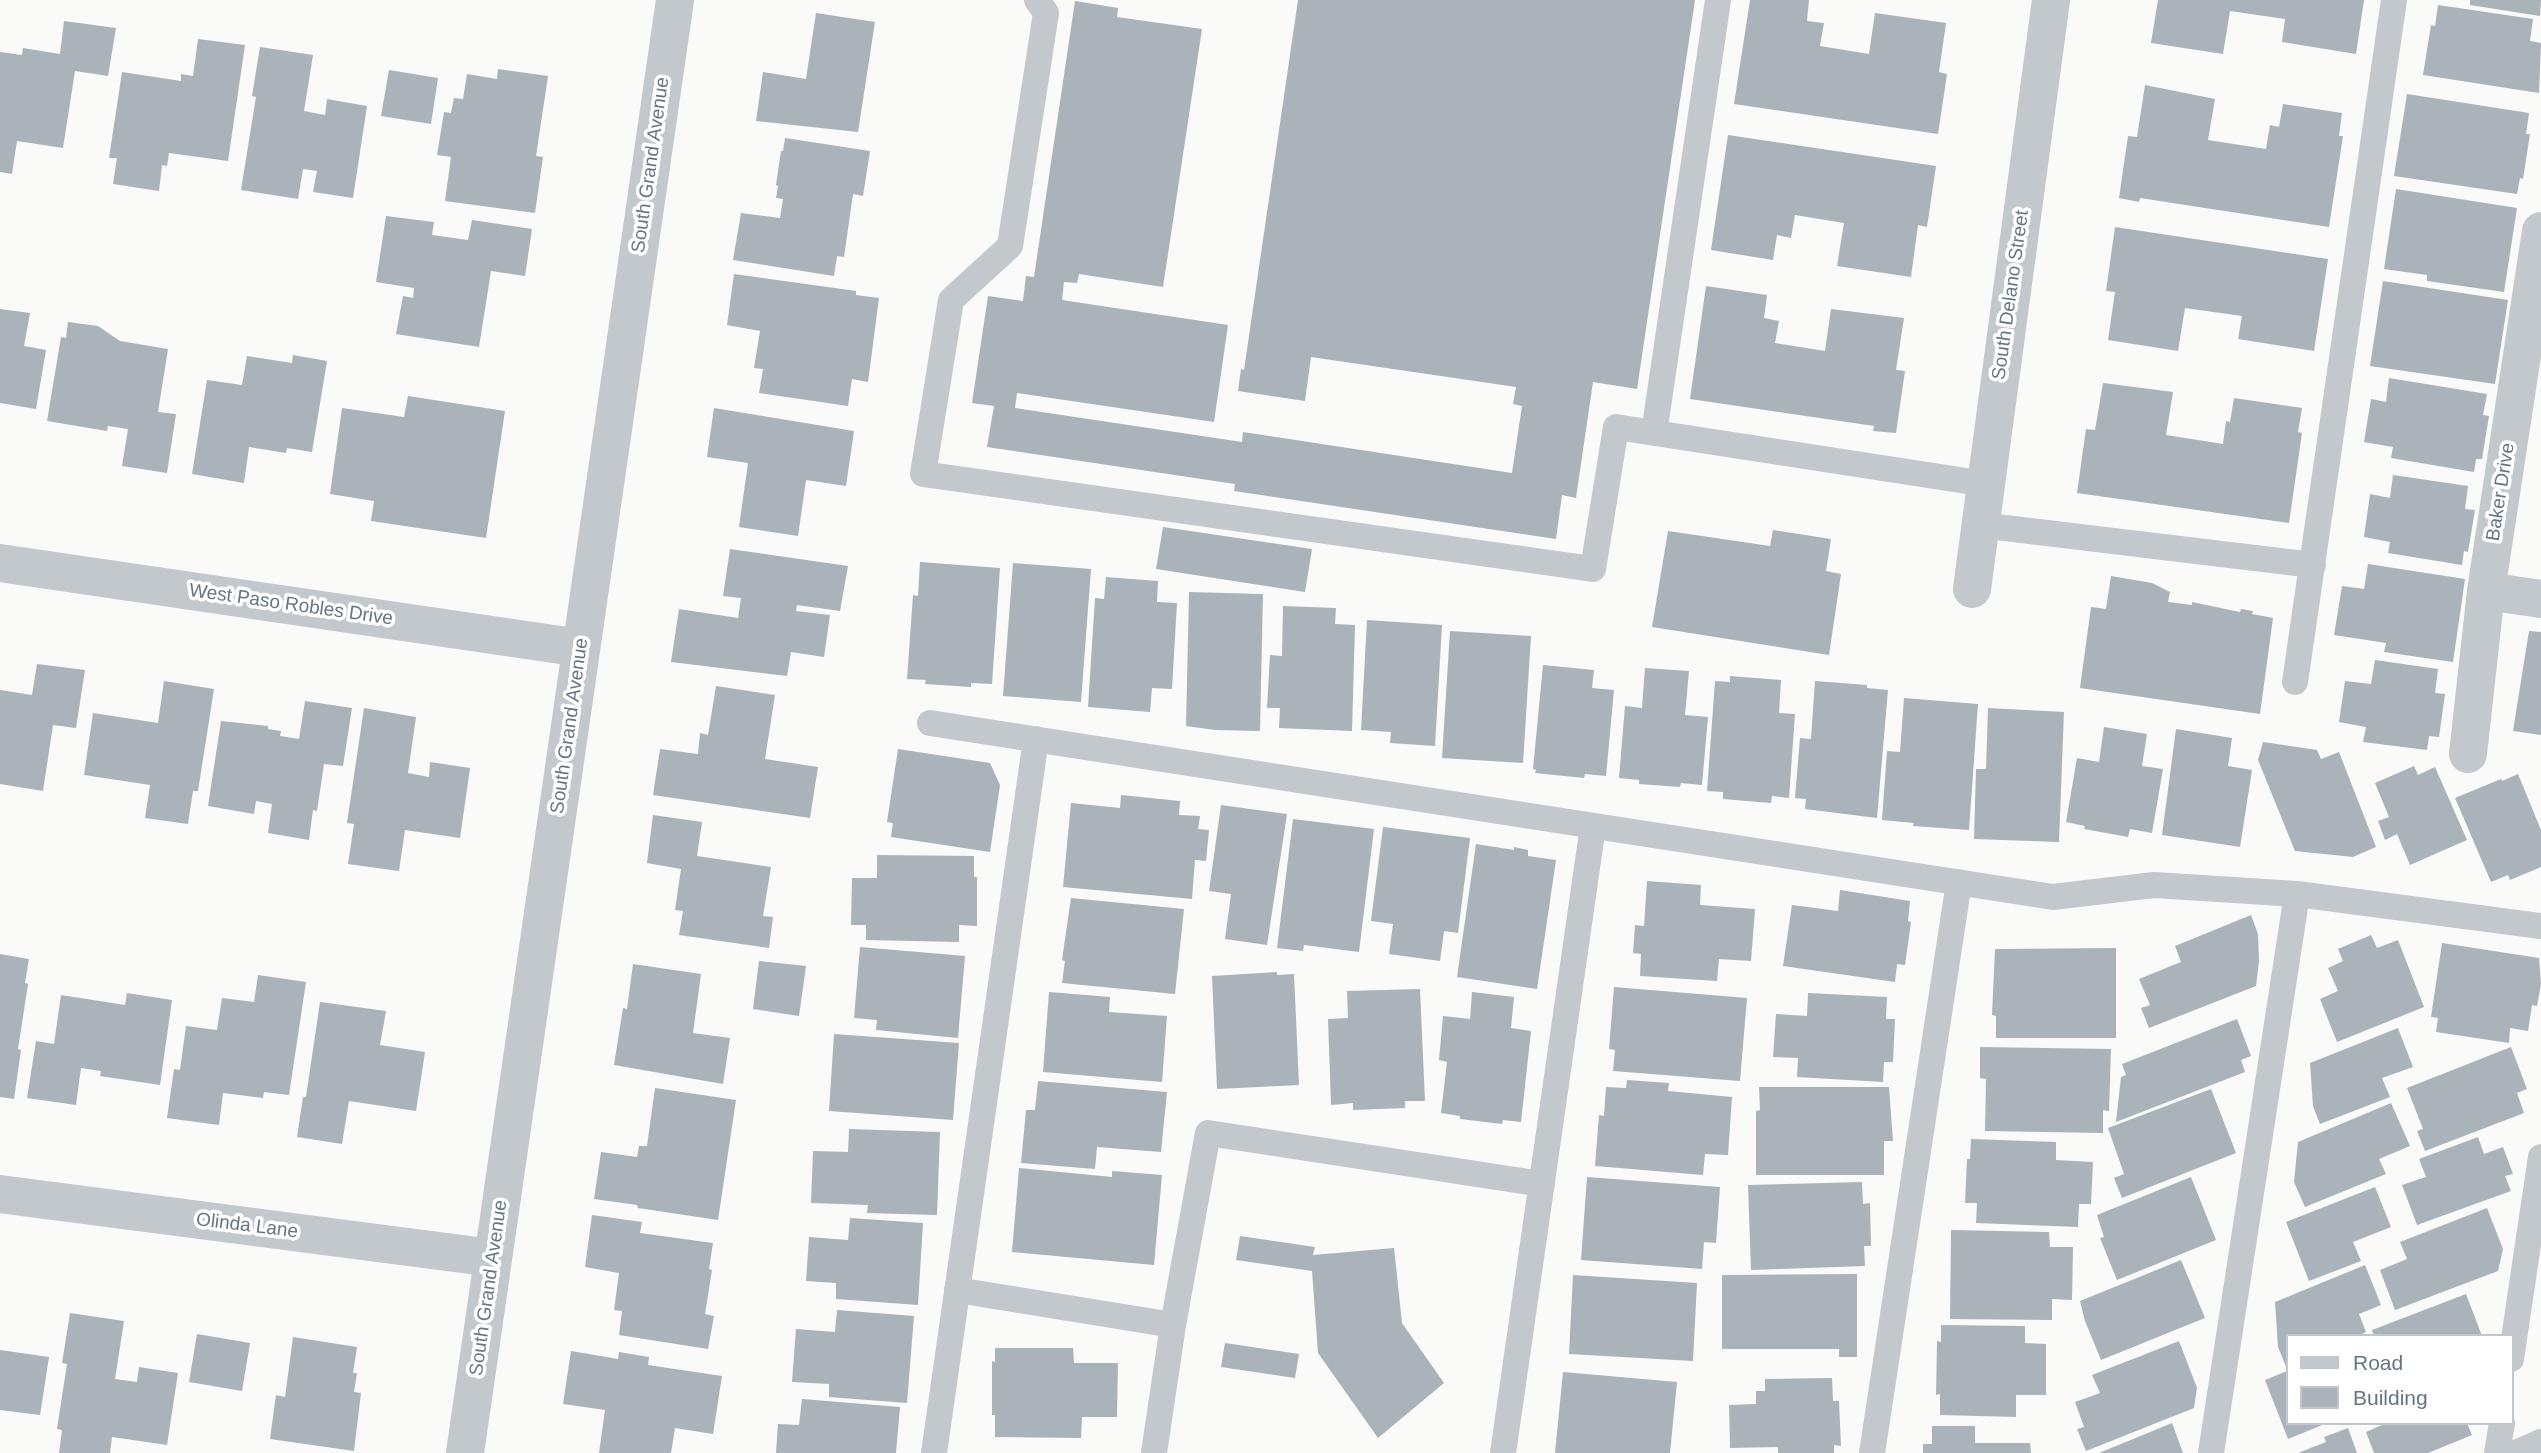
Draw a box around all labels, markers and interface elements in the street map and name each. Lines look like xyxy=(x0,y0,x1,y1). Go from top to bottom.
street label: South Grand Avenue xyxy=(627,76,675,254)
street label: South Delano Street xyxy=(1988,209,2034,381)
street label: Baker Drive xyxy=(2482,441,2520,543)
street label: West Paso Robles Drive xyxy=(188,579,394,631)
street label: South Grand Avenue xyxy=(546,637,594,815)
street label: South Grand Avenue xyxy=(465,1199,513,1377)
street label: Olinda Lane xyxy=(195,1208,299,1244)
legend xyxy=(2286,1334,2513,1425)
text: Road xyxy=(2353,1351,2403,1374)
text: Building xyxy=(2353,1386,2428,1409)

